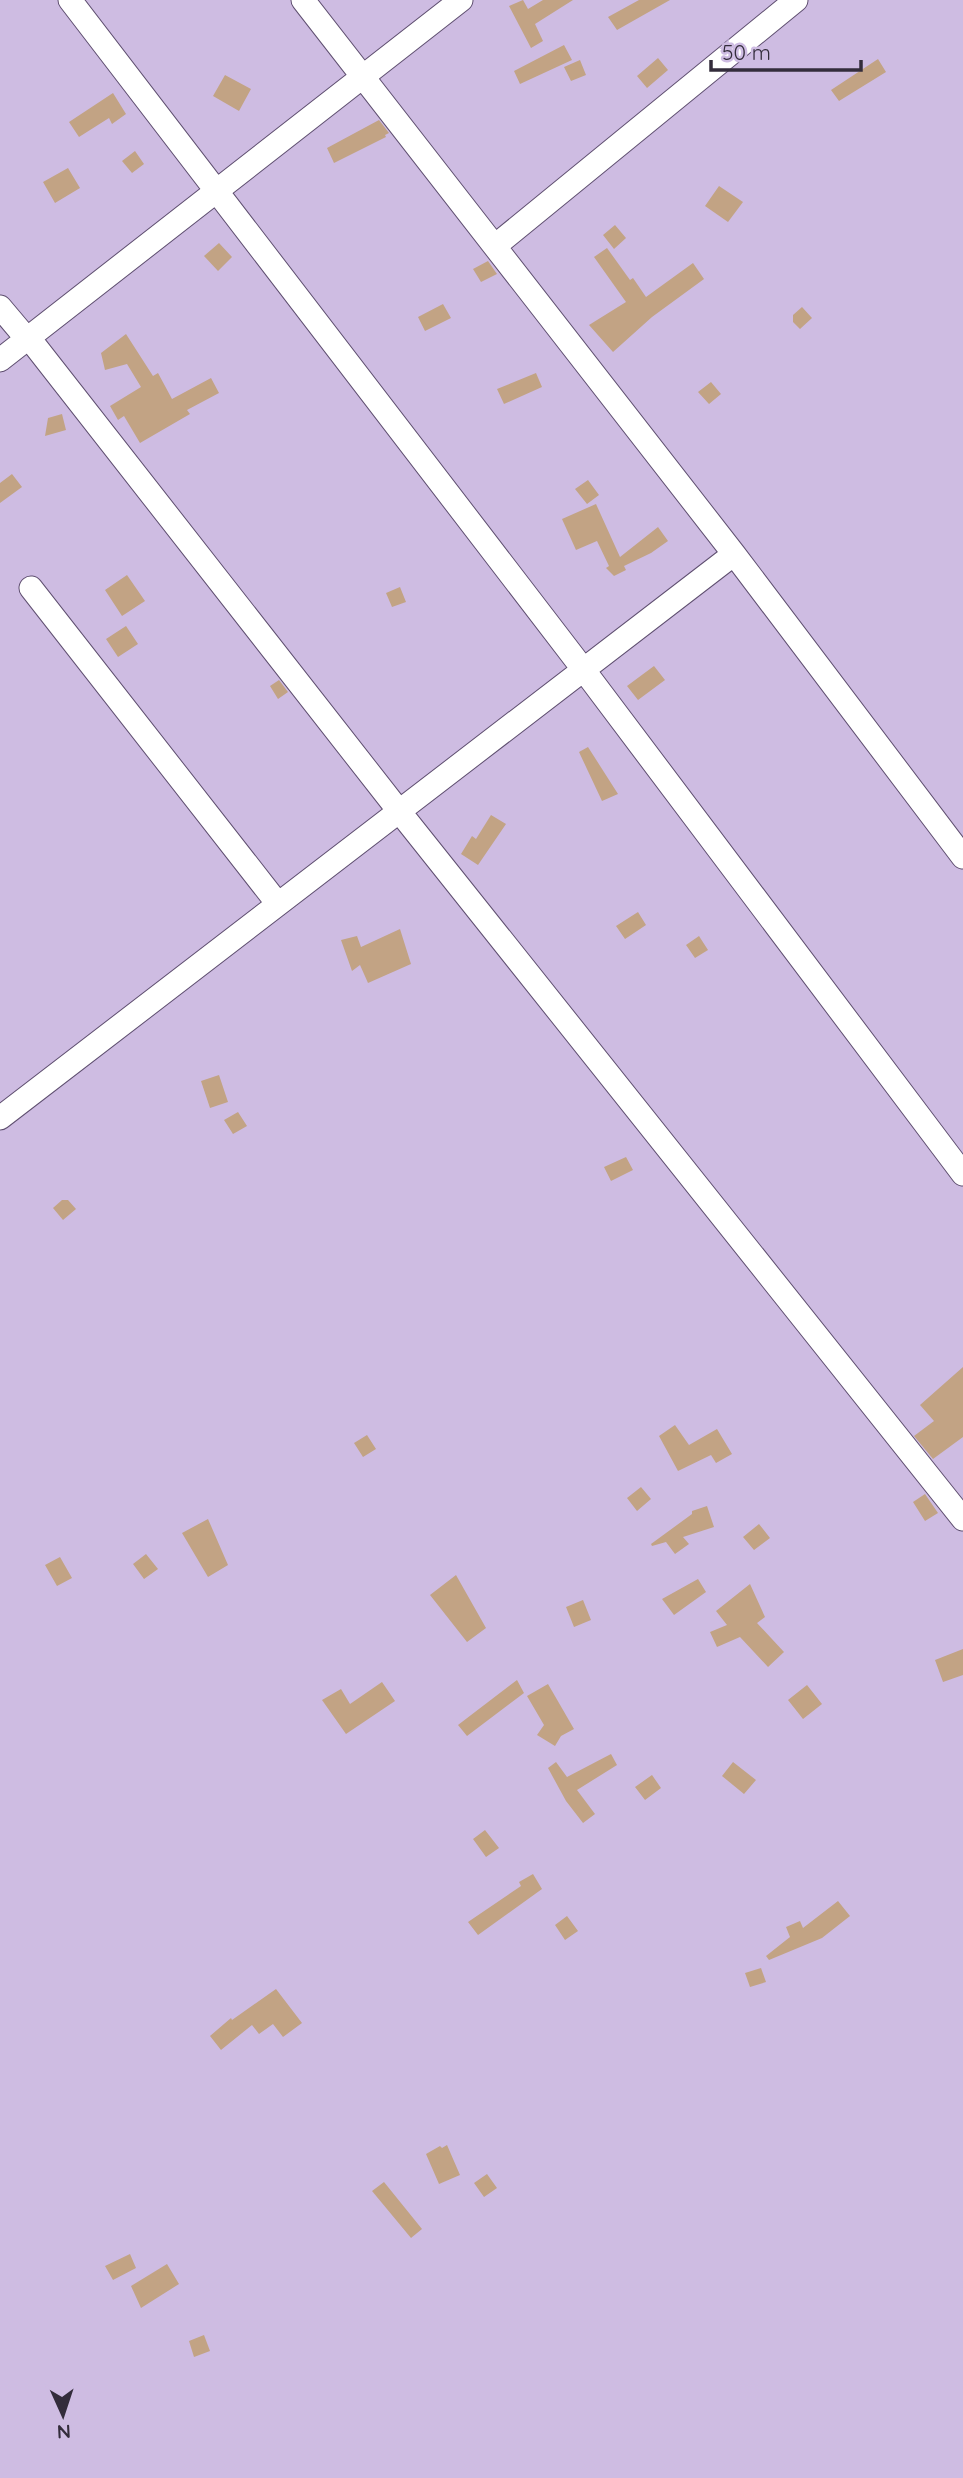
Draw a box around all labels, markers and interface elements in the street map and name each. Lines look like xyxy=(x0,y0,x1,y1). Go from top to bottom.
scale bar xyxy=(711,28,862,72)
text: 50 m xyxy=(722,39,771,65)
north arrow xyxy=(28,2380,98,2450)
text: N xyxy=(56,2420,71,2444)

